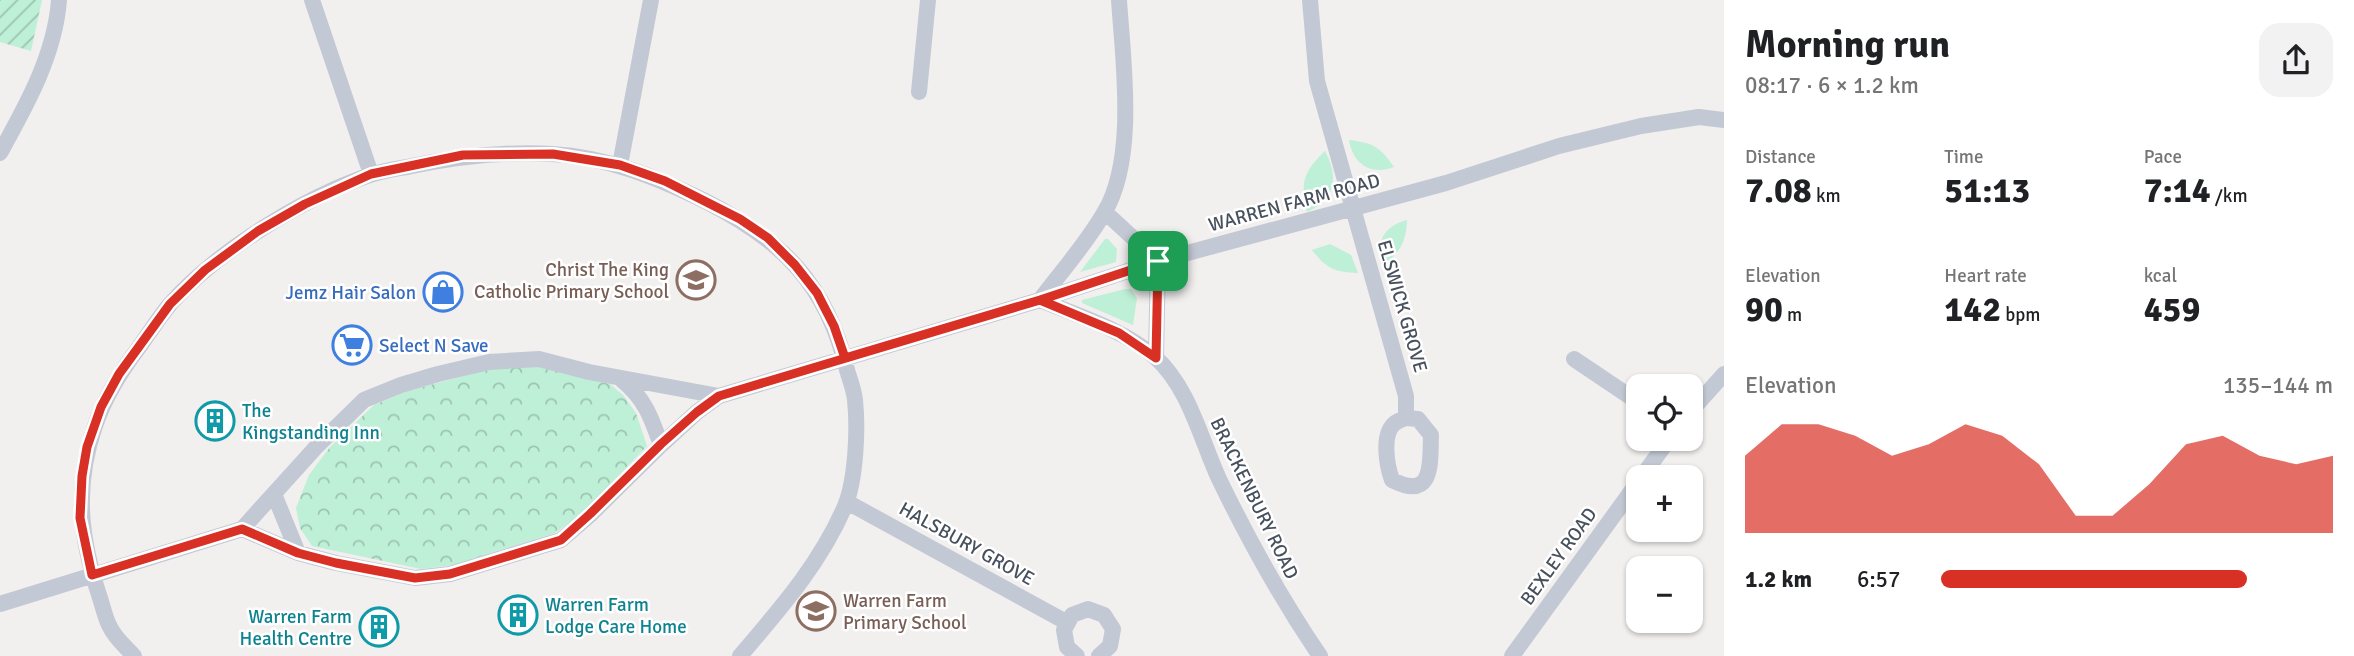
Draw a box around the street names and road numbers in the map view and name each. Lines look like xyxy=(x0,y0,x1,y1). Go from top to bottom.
street label: WARREN FARM ROAD xyxy=(1206,169,1383,237)
street label: ELSWICK GROVE xyxy=(1372,237,1432,375)
street label: BRACKENBURY ROAD xyxy=(1205,414,1304,583)
street label: HALSBURY GROVE xyxy=(895,497,1038,591)
street label: BEXLEY ROAD xyxy=(1515,503,1602,610)

